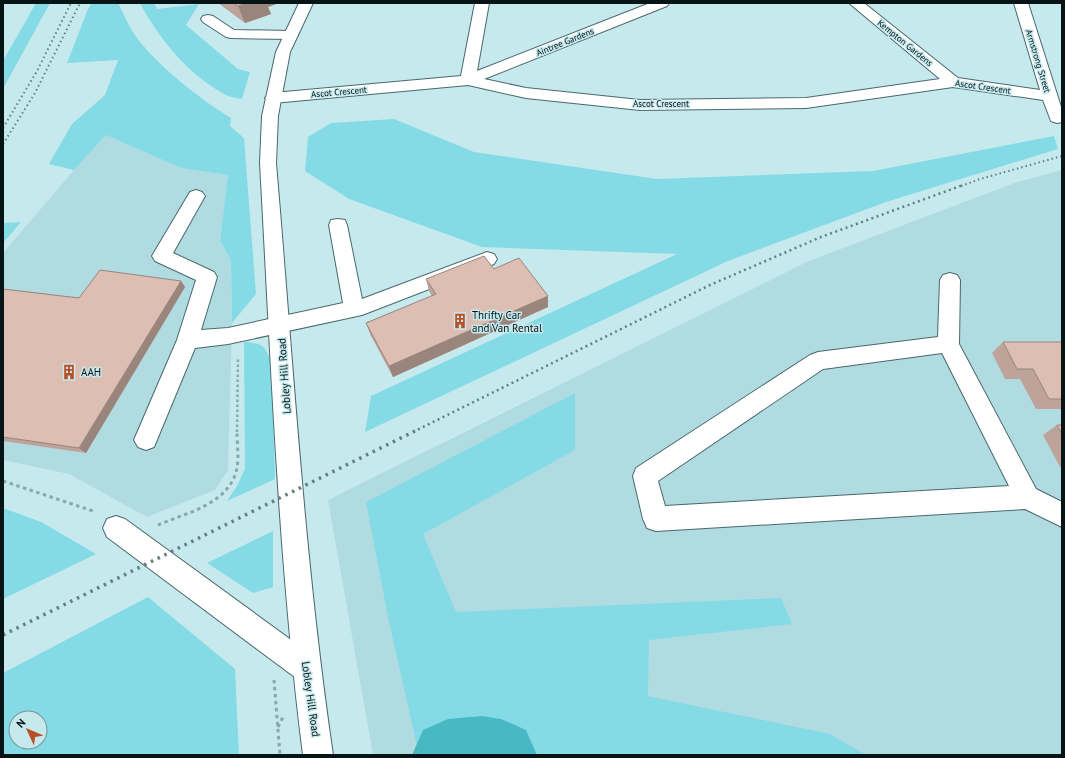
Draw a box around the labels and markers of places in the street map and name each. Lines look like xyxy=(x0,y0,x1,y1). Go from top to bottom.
place label: Thrifty Car and Van Rental xyxy=(472,308,543,335)
building icon: Thrifty Car and Van Rental xyxy=(451,312,469,330)
building icon: AAH xyxy=(60,363,78,381)
place label: AAH xyxy=(81,365,101,379)

